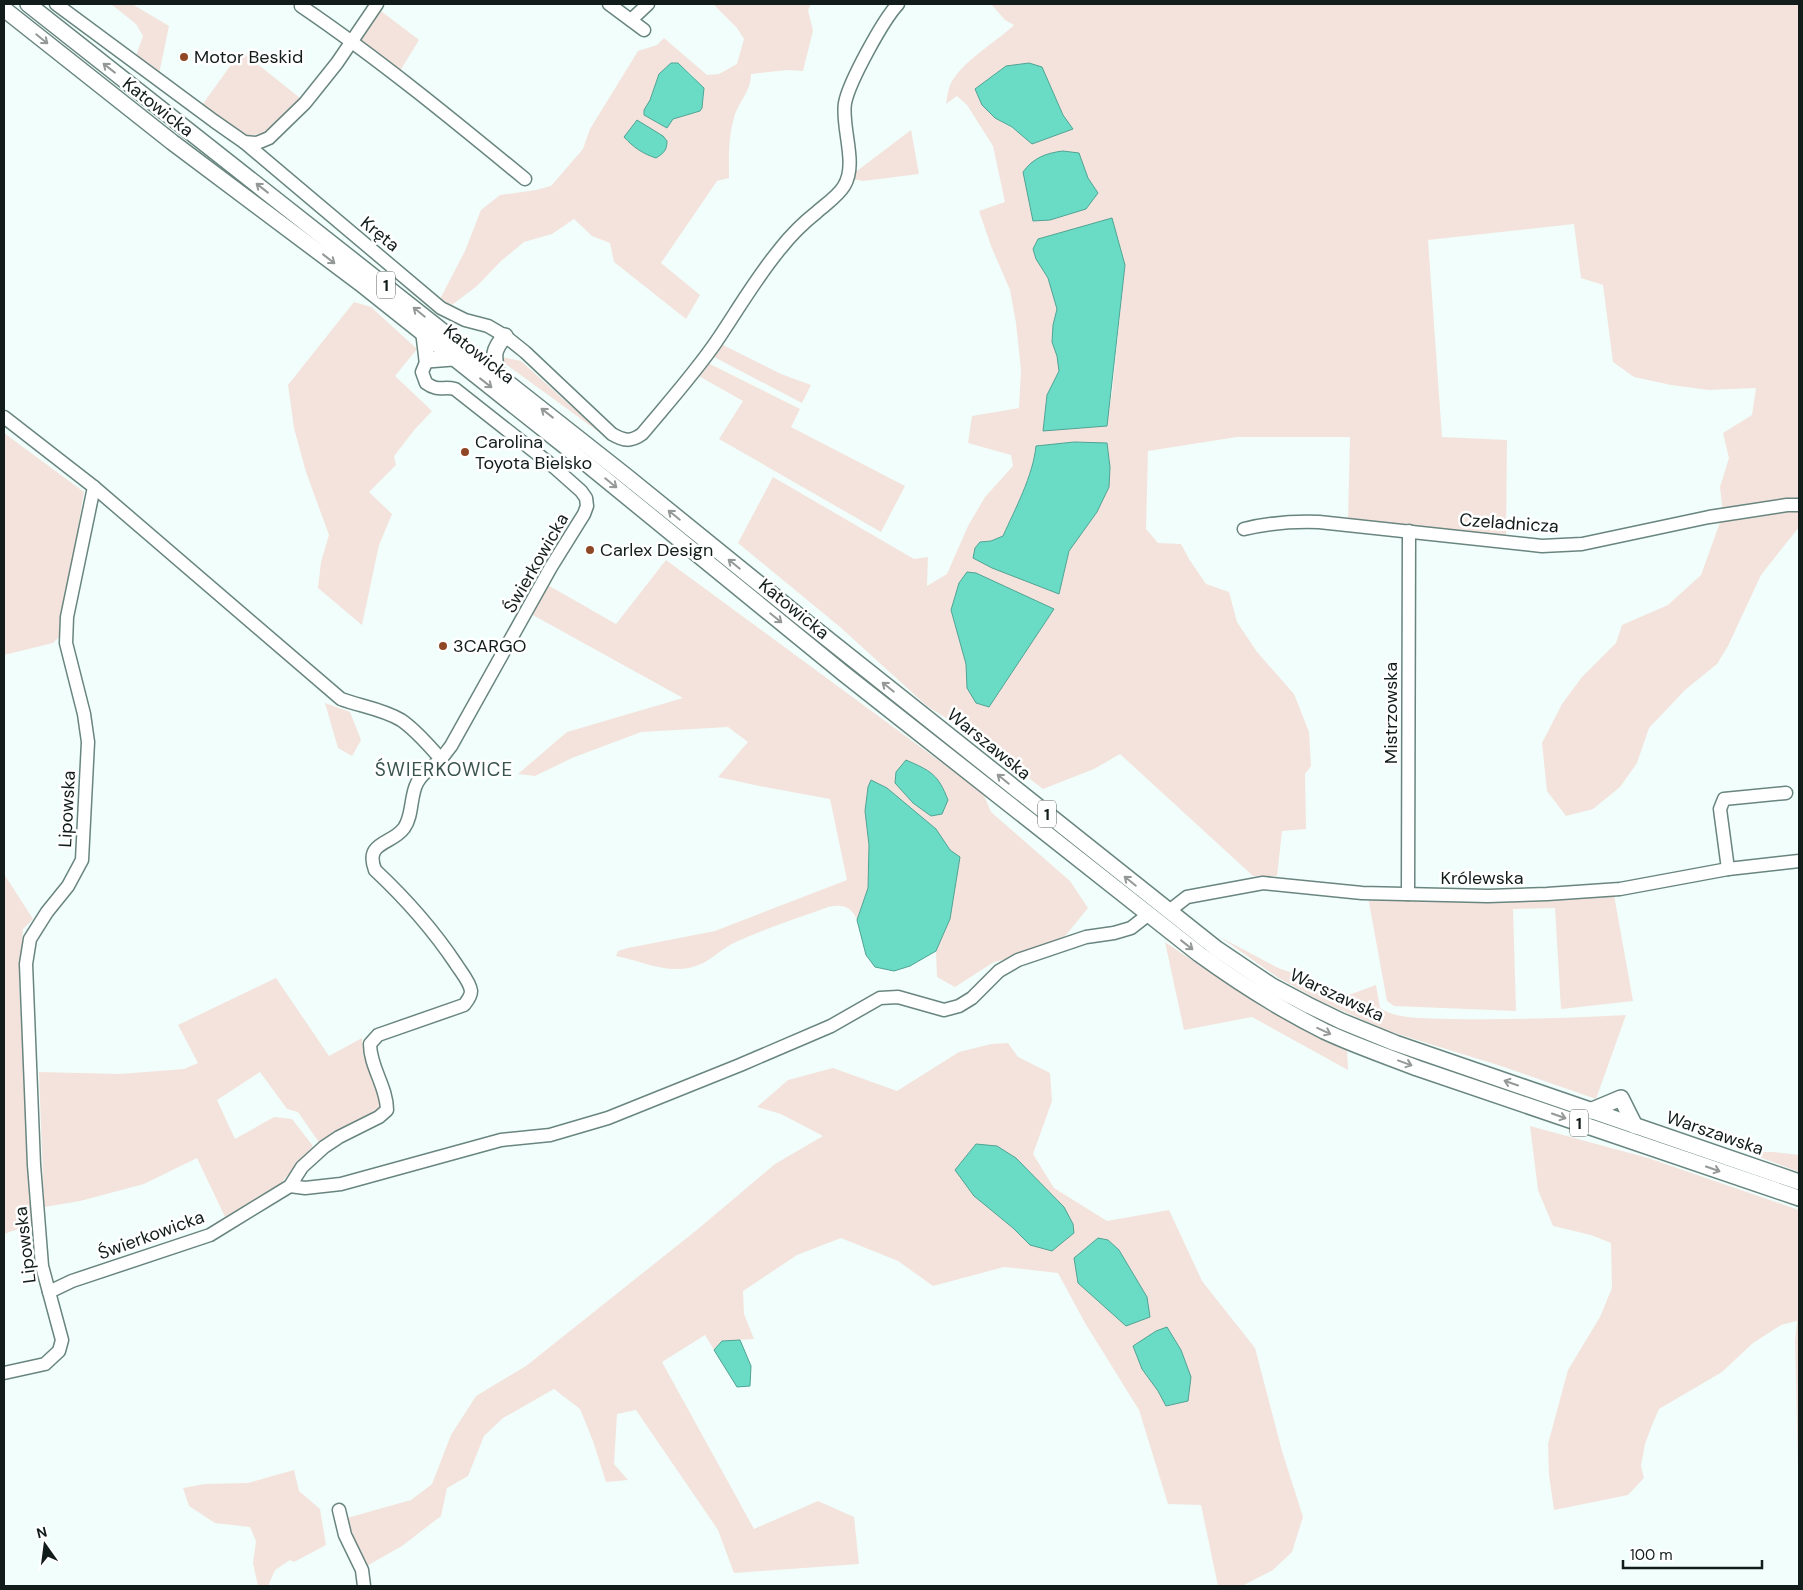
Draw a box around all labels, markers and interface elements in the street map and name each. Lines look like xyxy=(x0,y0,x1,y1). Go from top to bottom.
one-way arrow xyxy=(35,34,48,45)
place label: Motor Beskid xyxy=(194,45,303,69)
marker: Motor Beskid xyxy=(178,51,190,63)
one-way arrow xyxy=(103,63,116,74)
street label: Katowicka xyxy=(118,72,198,142)
one-way arrow xyxy=(256,182,269,193)
street label: Kręta xyxy=(356,211,404,257)
one-way arrow xyxy=(322,253,335,264)
road number: 1 xyxy=(377,272,395,298)
one-way arrow xyxy=(412,306,425,317)
street label: Katowicka xyxy=(439,319,519,389)
one-way arrow xyxy=(479,378,492,389)
one-way arrow xyxy=(540,408,553,419)
place label: Carolina Toyota Bielsko xyxy=(475,430,592,475)
marker: Carolina Toyota Bielsko xyxy=(459,446,471,458)
one-way arrow xyxy=(604,478,617,489)
street label: Czeladnicza xyxy=(1459,508,1559,538)
street label: Świerkowicka xyxy=(498,509,574,617)
one-way arrow xyxy=(667,509,680,520)
place label: Carlex Design xyxy=(600,538,713,562)
marker: Carlex Design xyxy=(584,544,596,556)
one-way arrow xyxy=(728,558,741,569)
street label: Katowicka xyxy=(754,573,834,645)
one-way arrow xyxy=(769,613,782,624)
place label: 3CARGO xyxy=(453,634,527,658)
marker: 3CARGO xyxy=(437,640,449,652)
street label: Mistrzowska xyxy=(1379,662,1403,764)
one-way arrow xyxy=(882,682,895,693)
street label: Warszawska xyxy=(942,703,1036,785)
district label: ŚWIERKOWICE xyxy=(375,757,513,782)
street label: Lipowska xyxy=(53,770,81,848)
one-way arrow xyxy=(997,774,1010,785)
road number: 1 xyxy=(1038,801,1056,828)
street label: Królewska xyxy=(1441,866,1523,890)
one-way arrow xyxy=(1124,875,1137,886)
one-way arrow xyxy=(1180,939,1193,950)
street label: Warszawska xyxy=(1286,963,1388,1027)
one-way arrow xyxy=(1316,1026,1331,1036)
one-way arrow xyxy=(1397,1059,1412,1068)
one-way arrow xyxy=(1504,1078,1519,1087)
street label: Warszawska xyxy=(1663,1105,1767,1161)
road number: 1 xyxy=(1570,1110,1588,1136)
one-way arrow xyxy=(1551,1112,1566,1121)
one-way arrow xyxy=(1704,1165,1720,1174)
street label: Lipowska xyxy=(8,1205,42,1285)
street label: Świerkowicka xyxy=(95,1205,207,1265)
north arrow xyxy=(20,1520,70,1570)
text: N xyxy=(35,1522,49,1542)
scale bar xyxy=(1623,1538,1762,1570)
text: 100 m xyxy=(1630,1545,1673,1565)

